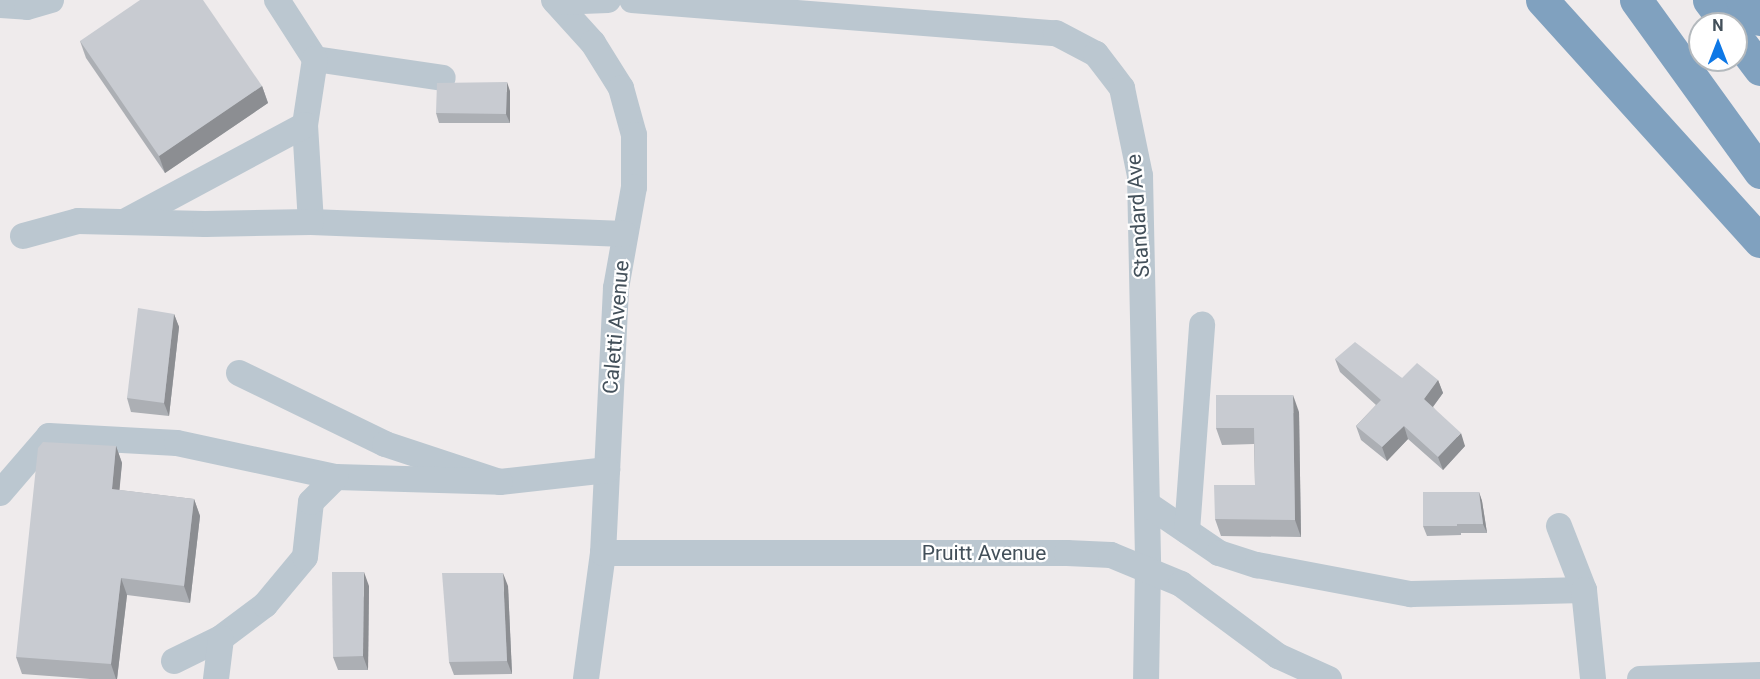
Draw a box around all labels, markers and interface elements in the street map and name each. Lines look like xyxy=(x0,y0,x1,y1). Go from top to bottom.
north arrow xyxy=(1688,12,1748,72)
text: N xyxy=(1712,16,1724,35)
street label: Standard Ave xyxy=(1121,153,1155,279)
street label: Caletti Avenue xyxy=(598,259,634,395)
street label: Pruitt Avenue xyxy=(922,540,1046,566)

